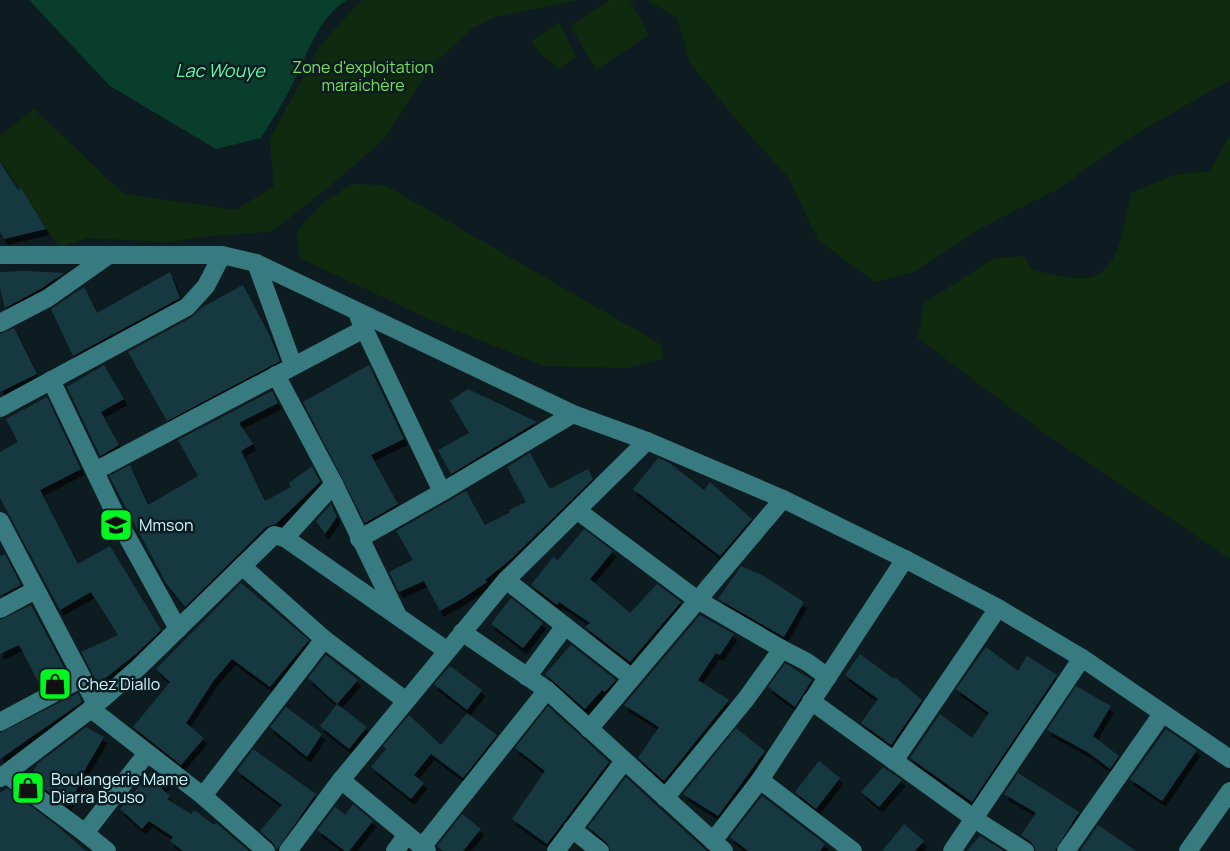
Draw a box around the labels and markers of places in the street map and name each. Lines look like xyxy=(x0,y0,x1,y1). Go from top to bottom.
school or university icon: Mmson xyxy=(98,507,134,543)
place label: Mmson xyxy=(139,514,193,536)
shop icon: Chez Diallo xyxy=(37,666,73,702)
place label: Chez Diallo xyxy=(78,673,160,695)
place label: Boulangerie Mame Diarra Bouso xyxy=(51,768,188,808)
shop icon: Boulangerie Mame Diarra Bouso xyxy=(10,770,46,806)

